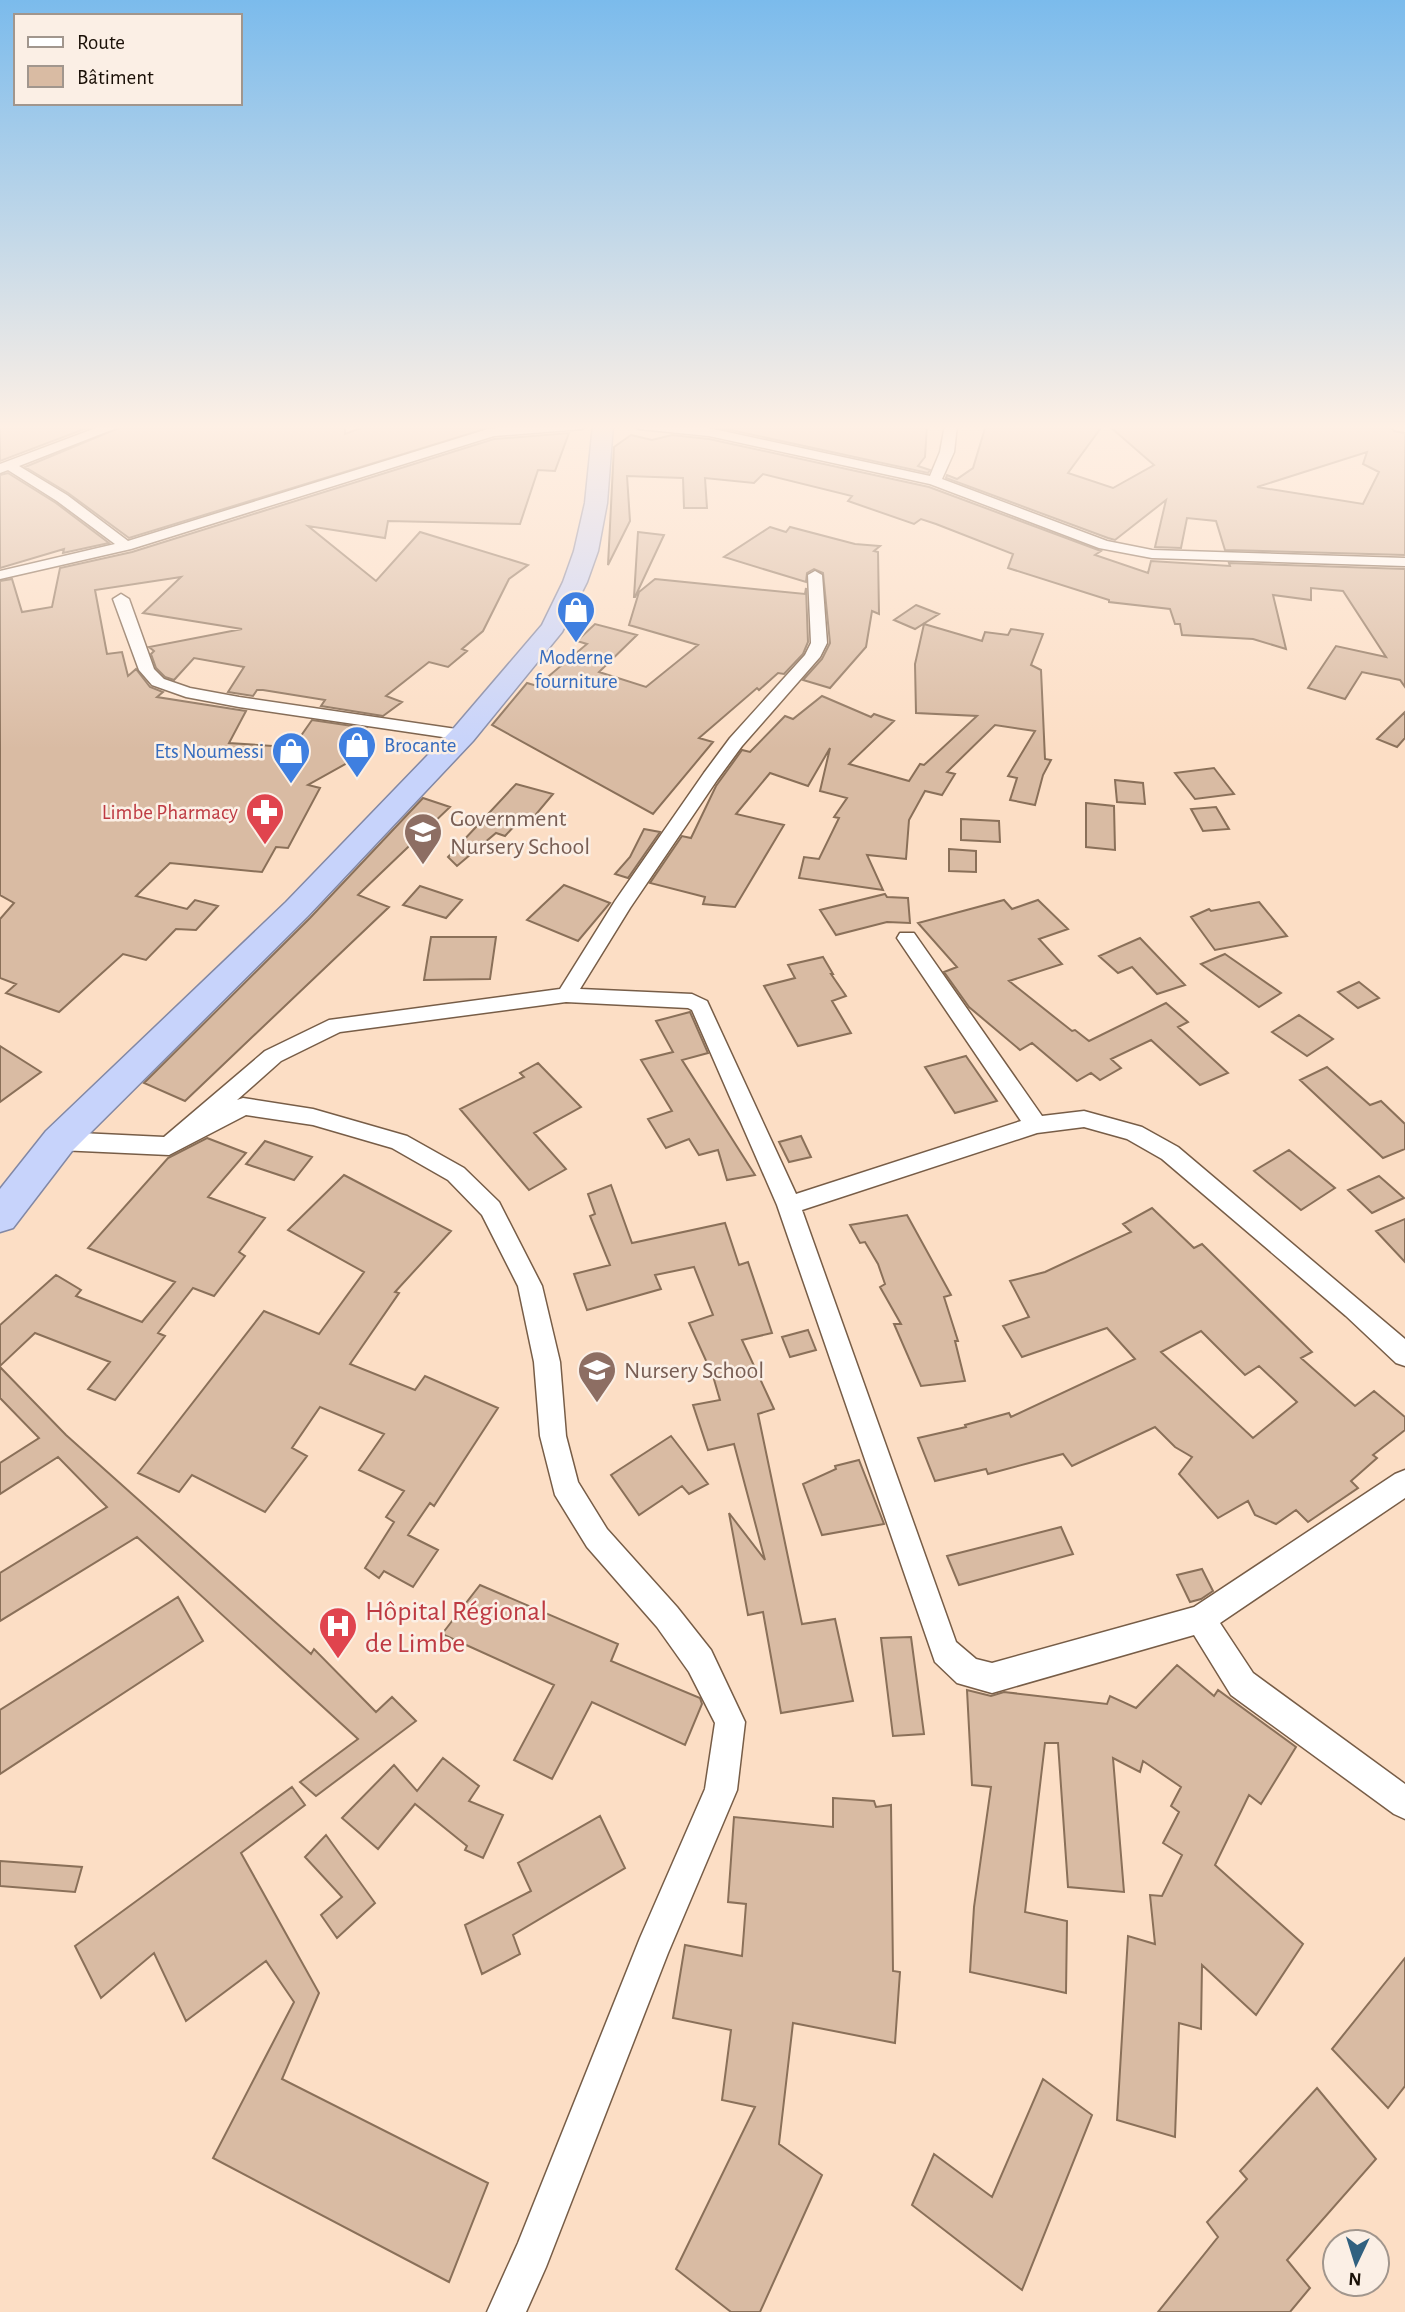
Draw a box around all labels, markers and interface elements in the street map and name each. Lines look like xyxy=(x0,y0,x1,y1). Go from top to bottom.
legend xyxy=(14,14,242,105)
text: Route xyxy=(77,32,125,53)
text: Bâtiment xyxy=(77,67,154,88)
shop icon: Moderne fourniture xyxy=(555,589,597,644)
place label: Moderne fourniture xyxy=(534,647,618,692)
shop icon: Brocante xyxy=(336,724,378,779)
shop icon: Ets Noumessi xyxy=(270,730,312,785)
place label: Brocante xyxy=(384,735,456,756)
place label: Ets Noumessi xyxy=(155,741,264,762)
pharmacy icon: Limbe Pharmacy xyxy=(244,791,286,846)
place label: Limbe Pharmacy xyxy=(102,802,238,823)
place label: Government Nursery School xyxy=(450,807,590,859)
school or university icon: Government Nursery School xyxy=(402,811,444,866)
school or university icon: Nursery School xyxy=(576,1349,618,1404)
place label: Nursery School xyxy=(624,1359,764,1383)
place label: Hôpital Régional de Limbe xyxy=(365,1598,547,1658)
hospital icon: Hôpital Régional de Limbe xyxy=(317,1605,359,1660)
north arrow xyxy=(1321,2228,1391,2298)
text: N xyxy=(1348,2269,1362,2288)

